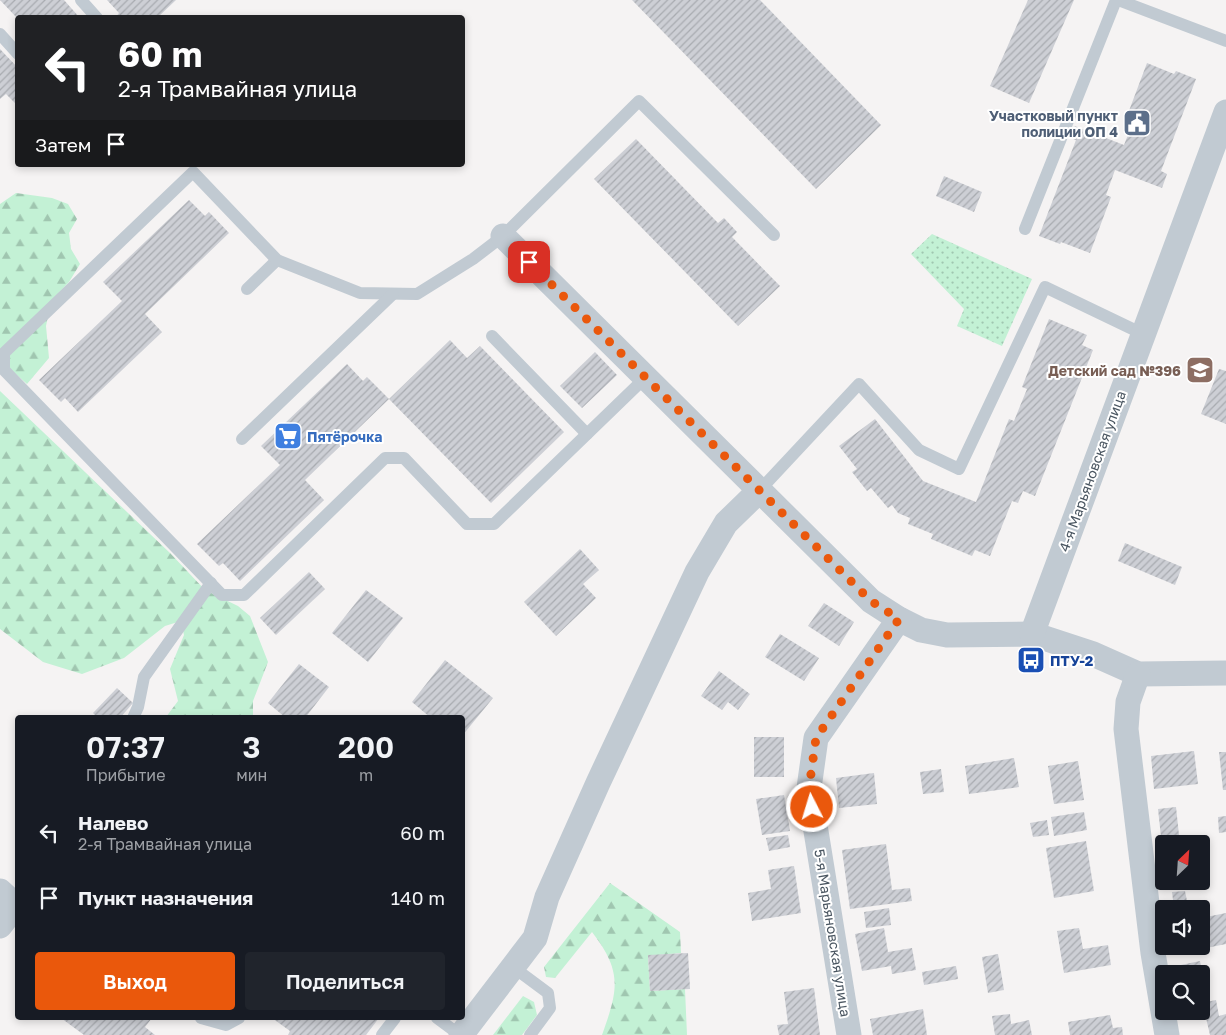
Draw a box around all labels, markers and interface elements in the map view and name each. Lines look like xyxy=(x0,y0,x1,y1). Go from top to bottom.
text: 60 m xyxy=(118,33,202,75)
icon: left xyxy=(35,35,100,100)
text: 2-я Трамвайная улица xyxy=(118,75,357,102)
place label: Участковый пункт полиции ОП 4 xyxy=(989,107,1118,140)
public building icon: Участковый пункт полиции ОП 4 xyxy=(1122,108,1152,138)
icon: arrive xyxy=(102,130,130,158)
text: Затем xyxy=(35,133,92,156)
pin xyxy=(508,241,550,283)
icon: arrive xyxy=(515,248,543,276)
school or university icon: Детский сад №396 xyxy=(1185,355,1215,385)
place label: Детский сад №396 xyxy=(1048,362,1181,379)
street label: 4-я Марьяновская улица xyxy=(1055,388,1129,554)
supermarket icon: Пятёрочка xyxy=(273,421,303,451)
place label: Пятёрочка xyxy=(307,428,382,445)
bus stop icon: ПТУ-2 xyxy=(1016,645,1046,675)
place label: ПТУ-2 xyxy=(1050,652,1094,669)
text: 07:37 xyxy=(86,729,165,765)
text: 3 xyxy=(243,729,261,765)
text: 200 xyxy=(338,729,394,765)
text: Прибытие xyxy=(86,765,165,785)
text: мин xyxy=(236,765,267,785)
text: m xyxy=(359,765,373,785)
position arrow xyxy=(785,780,837,832)
text: Налево xyxy=(78,811,148,834)
icon: left xyxy=(35,819,63,847)
text: 60 m xyxy=(400,821,445,844)
text: 2-я Трамвайная улица xyxy=(78,834,252,854)
north arrow xyxy=(1155,835,1210,890)
map controls xyxy=(1155,835,1210,1020)
street label: 5-я Марьяновская улица xyxy=(811,848,855,1018)
icon: arrive xyxy=(35,884,63,912)
text: Пункт назначения xyxy=(78,886,253,909)
text: 140 m xyxy=(391,886,445,909)
button: sound xyxy=(1155,900,1210,955)
button: Выход xyxy=(35,952,235,1010)
button: Поделиться xyxy=(245,952,445,1010)
button: search xyxy=(1155,965,1210,1020)

